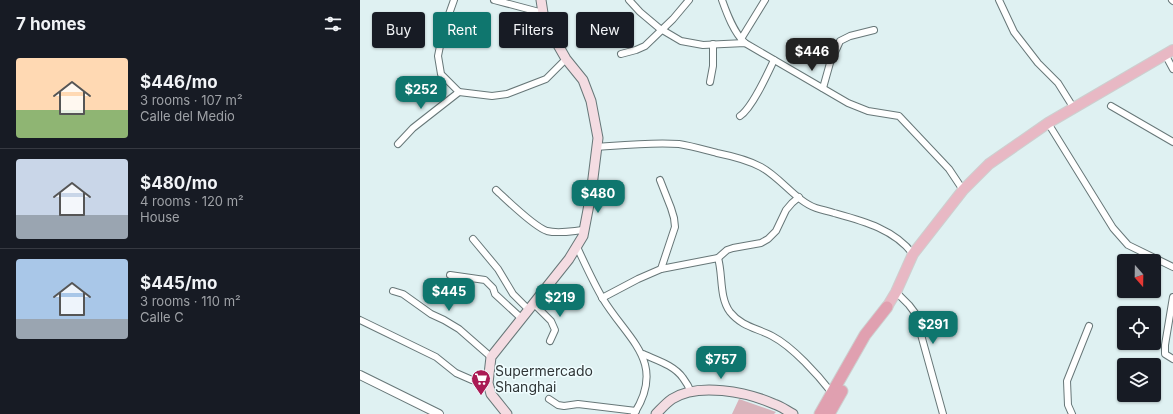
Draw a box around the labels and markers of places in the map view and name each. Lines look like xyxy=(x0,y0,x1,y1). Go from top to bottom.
pin: $446 xyxy=(788,38,836,72)
pin: $252 xyxy=(397,76,445,110)
pin: $480 xyxy=(574,180,622,214)
pin: $445 xyxy=(425,278,473,312)
pin: $219 xyxy=(536,284,584,318)
pin: $291 xyxy=(909,311,957,345)
pin: $757 xyxy=(697,346,745,380)
place label: Supermercado Shanghai xyxy=(495,362,593,395)
supermarket icon: Supermercado Shanghai xyxy=(470,368,492,396)

